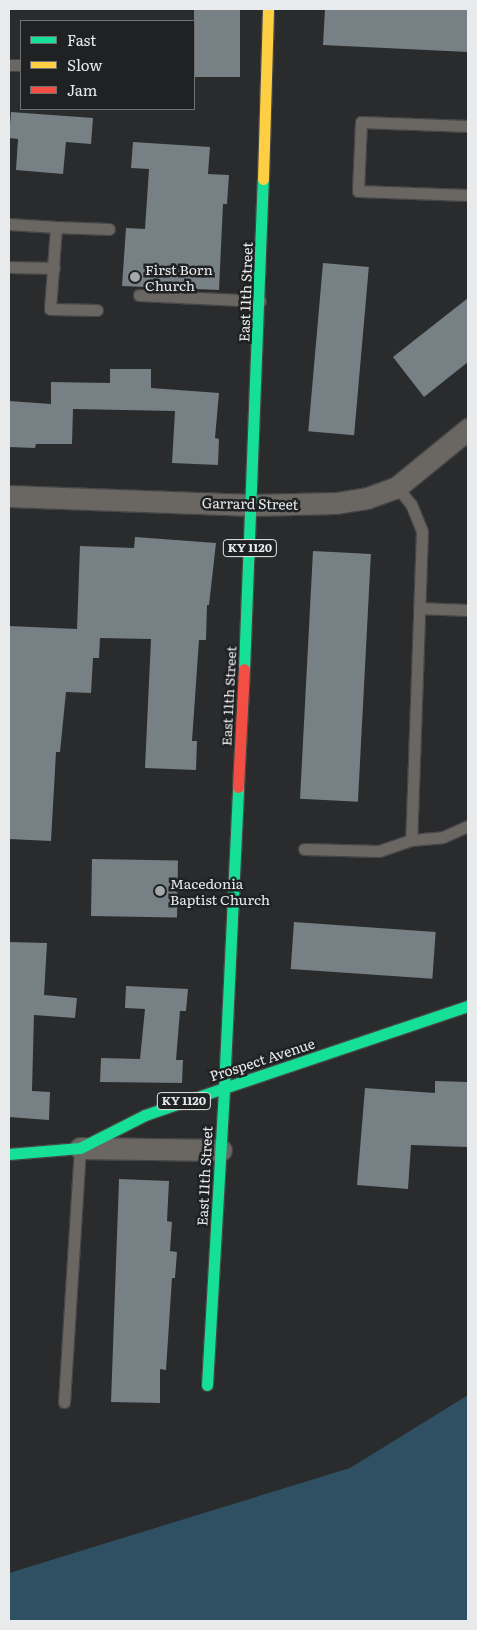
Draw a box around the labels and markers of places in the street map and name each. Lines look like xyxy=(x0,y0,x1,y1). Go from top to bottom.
place label: First Born Church xyxy=(145,261,213,294)
marker: First Born Church xyxy=(129,271,141,283)
place label: Macedonia Baptist Church xyxy=(170,875,270,908)
marker: Macedonia Baptist Church xyxy=(154,885,166,897)

